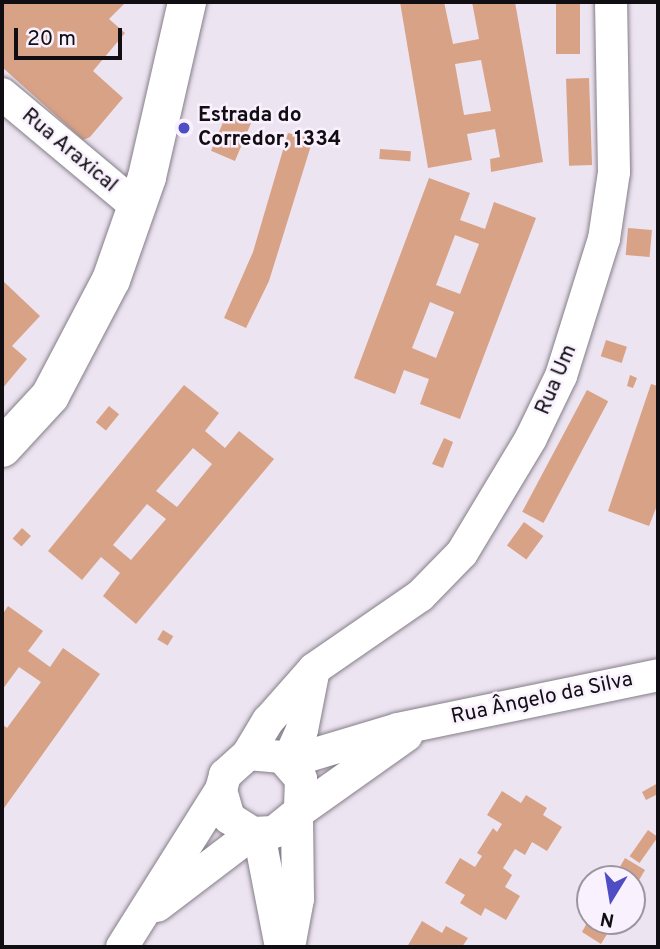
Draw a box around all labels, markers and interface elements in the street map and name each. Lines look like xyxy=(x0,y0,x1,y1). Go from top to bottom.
scale bar xyxy=(18,14,126,58)
text: 20 m xyxy=(27,26,76,53)
street label: Rua Araxical xyxy=(16,103,122,199)
place label: Estrada do Corredor, 1334 xyxy=(198,103,341,153)
marker: Estrada do Corredor, 1334 xyxy=(176,120,192,136)
street label: Rua Um xyxy=(531,341,583,419)
street label: Rua Ângelo da Silva xyxy=(449,667,635,731)
north arrow xyxy=(576,865,646,935)
text: N xyxy=(598,906,616,932)

